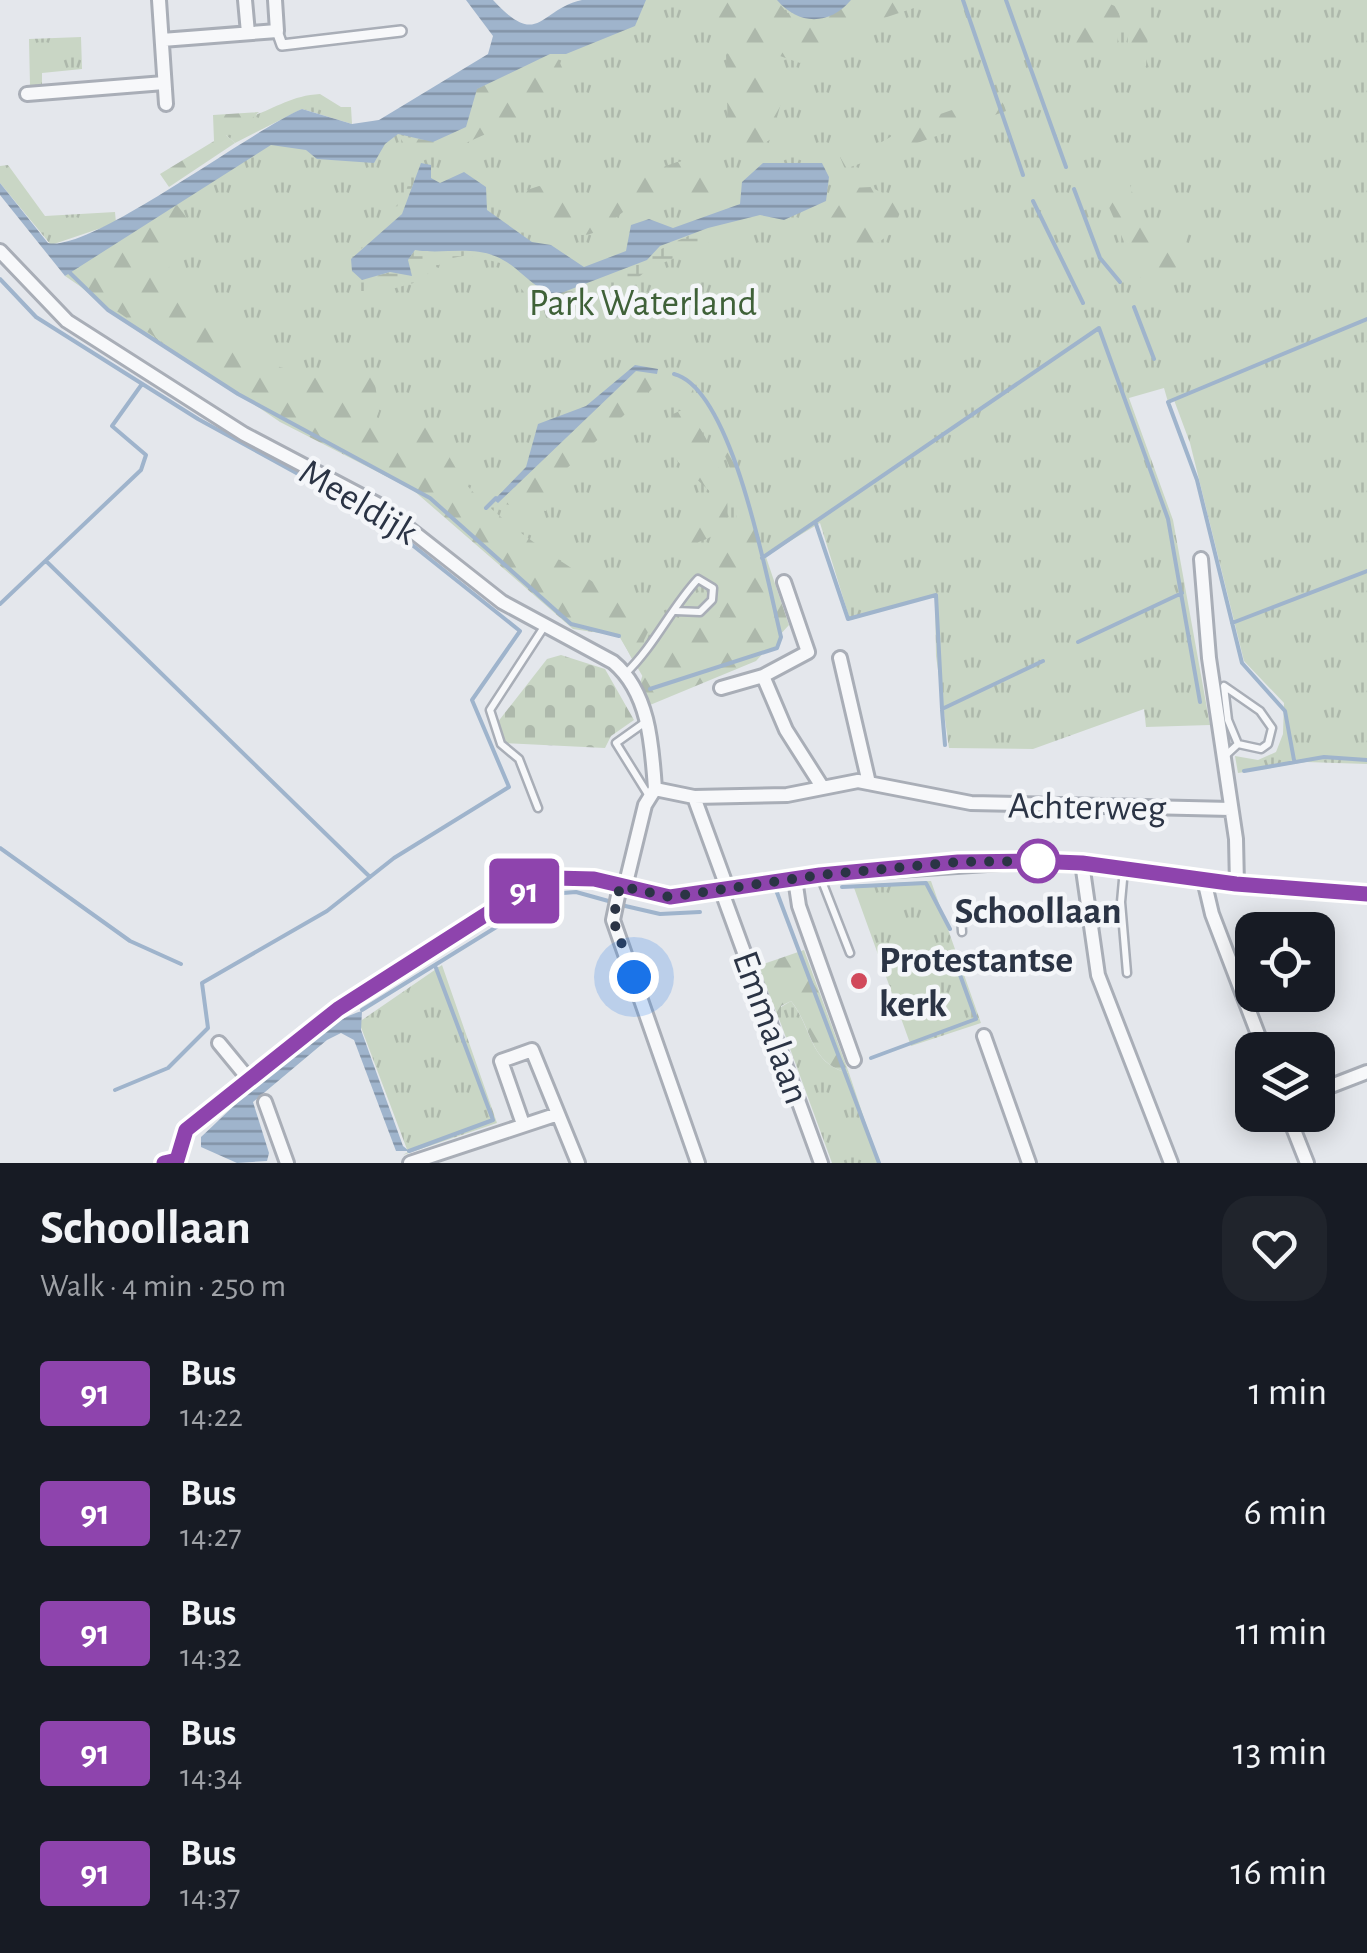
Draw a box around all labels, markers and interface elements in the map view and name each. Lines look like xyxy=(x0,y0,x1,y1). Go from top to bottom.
park label: Park Waterland xyxy=(529,285,757,323)
street label: Meeldijk xyxy=(292,453,424,553)
street label: Achterweg xyxy=(1008,788,1167,828)
marker: Schoollaan xyxy=(1017,840,1059,882)
line badge: 91 xyxy=(479,858,569,924)
text: 91 xyxy=(509,874,539,909)
place label: Schoollaan xyxy=(954,893,1122,931)
map controls xyxy=(1235,912,1335,1132)
button: locate xyxy=(1235,912,1335,1012)
place label: Protestantse kerk xyxy=(879,942,1073,1024)
street label: Emmalaan xyxy=(725,946,815,1109)
your location xyxy=(609,952,659,1002)
marker: Protestantse kerk xyxy=(848,970,870,992)
button: layers xyxy=(1235,1032,1335,1132)
button: heart xyxy=(1222,1196,1327,1301)
text: Schoollaan xyxy=(40,1205,251,1253)
text: Walk · 4 min · 250 m xyxy=(40,1270,286,1302)
text: Bus xyxy=(180,1355,236,1393)
text: 1 min xyxy=(1248,1374,1327,1412)
text: 91 xyxy=(80,1376,110,1411)
text: 14:22 xyxy=(180,1400,243,1432)
text: Bus xyxy=(180,1475,236,1513)
text: 6 min xyxy=(1244,1494,1327,1532)
text: 91 xyxy=(80,1496,110,1531)
text: 14:27 xyxy=(180,1520,242,1552)
text: Bus xyxy=(180,1595,236,1633)
text: 11 min xyxy=(1235,1614,1327,1652)
text: 91 xyxy=(80,1616,110,1651)
text: 14:32 xyxy=(180,1640,241,1672)
text: Bus xyxy=(180,1715,236,1753)
text: 13 min xyxy=(1233,1734,1327,1772)
text: 91 xyxy=(80,1736,110,1771)
text: 14:34 xyxy=(180,1760,242,1792)
text: Bus xyxy=(180,1835,236,1873)
text: 16 min xyxy=(1231,1854,1327,1892)
text: 91 xyxy=(80,1856,110,1891)
text: 14:37 xyxy=(180,1880,240,1912)

